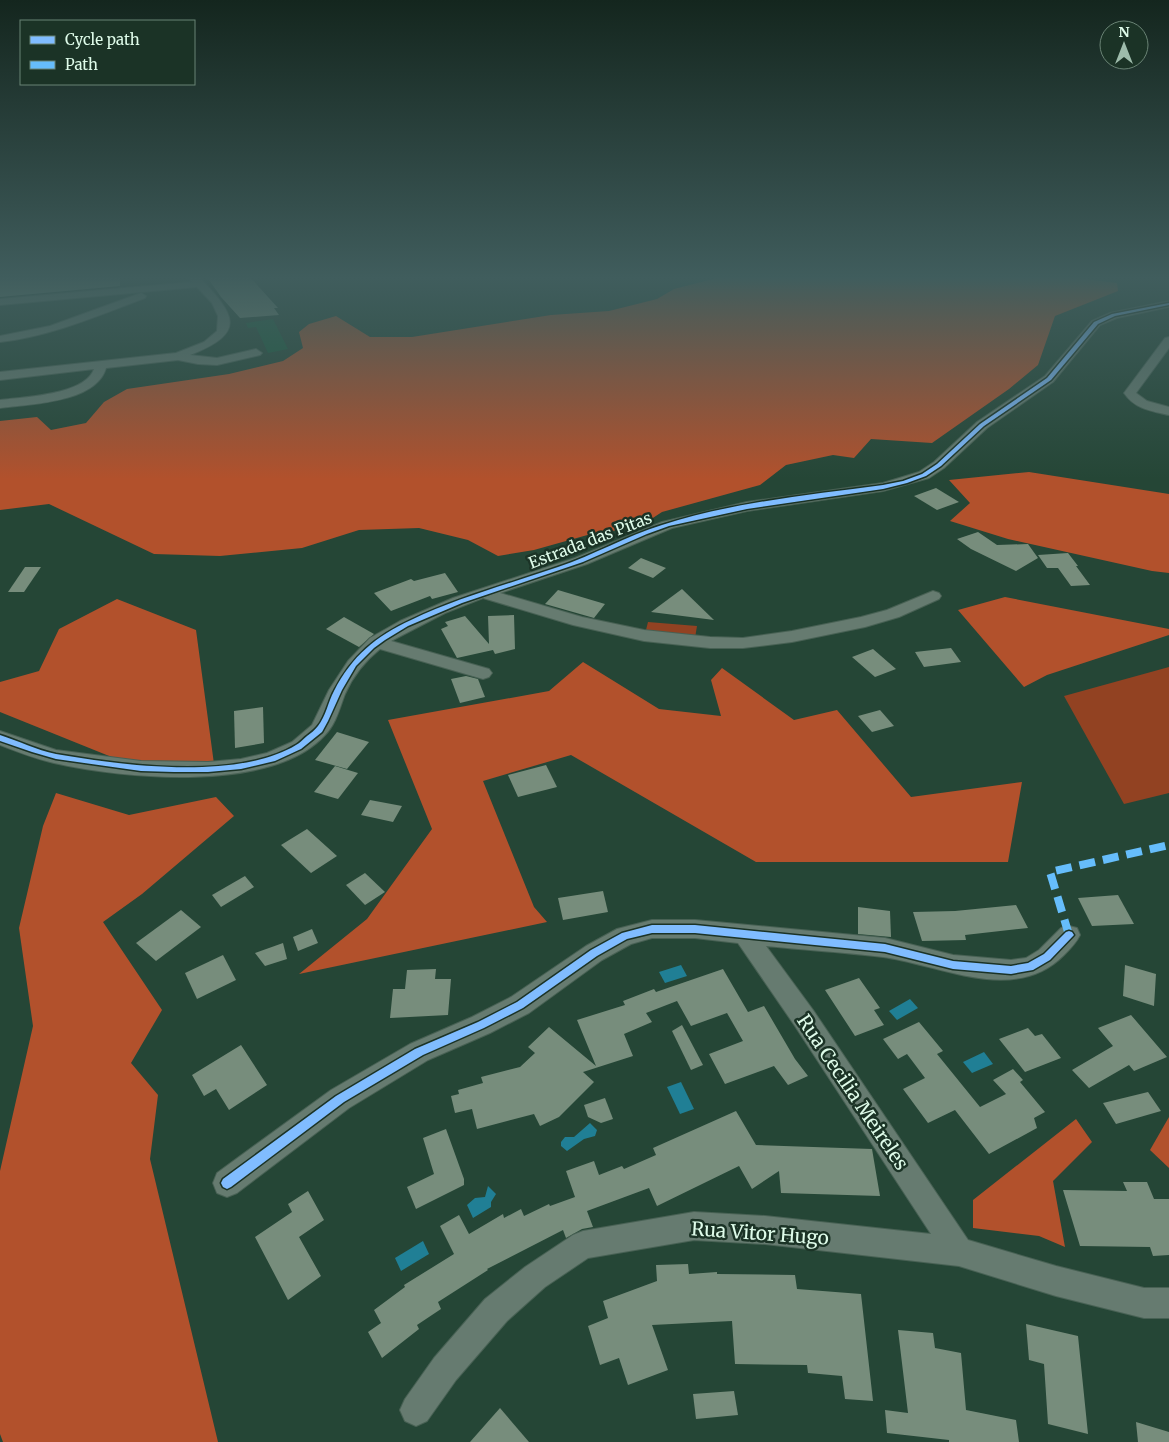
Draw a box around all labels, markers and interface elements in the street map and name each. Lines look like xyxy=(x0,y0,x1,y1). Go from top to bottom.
legend xyxy=(20,20,195,85)
north arrow xyxy=(1099,20,1149,70)
text: N xyxy=(1118,23,1130,41)
text: Cycle path xyxy=(65,30,140,49)
text: Path xyxy=(65,55,98,74)
street label: Estrada das Pitas xyxy=(525,507,655,573)
street label: Rua Cecilia Meireles xyxy=(792,1010,914,1174)
street label: Rua Vitor Hugo xyxy=(690,1216,830,1250)

